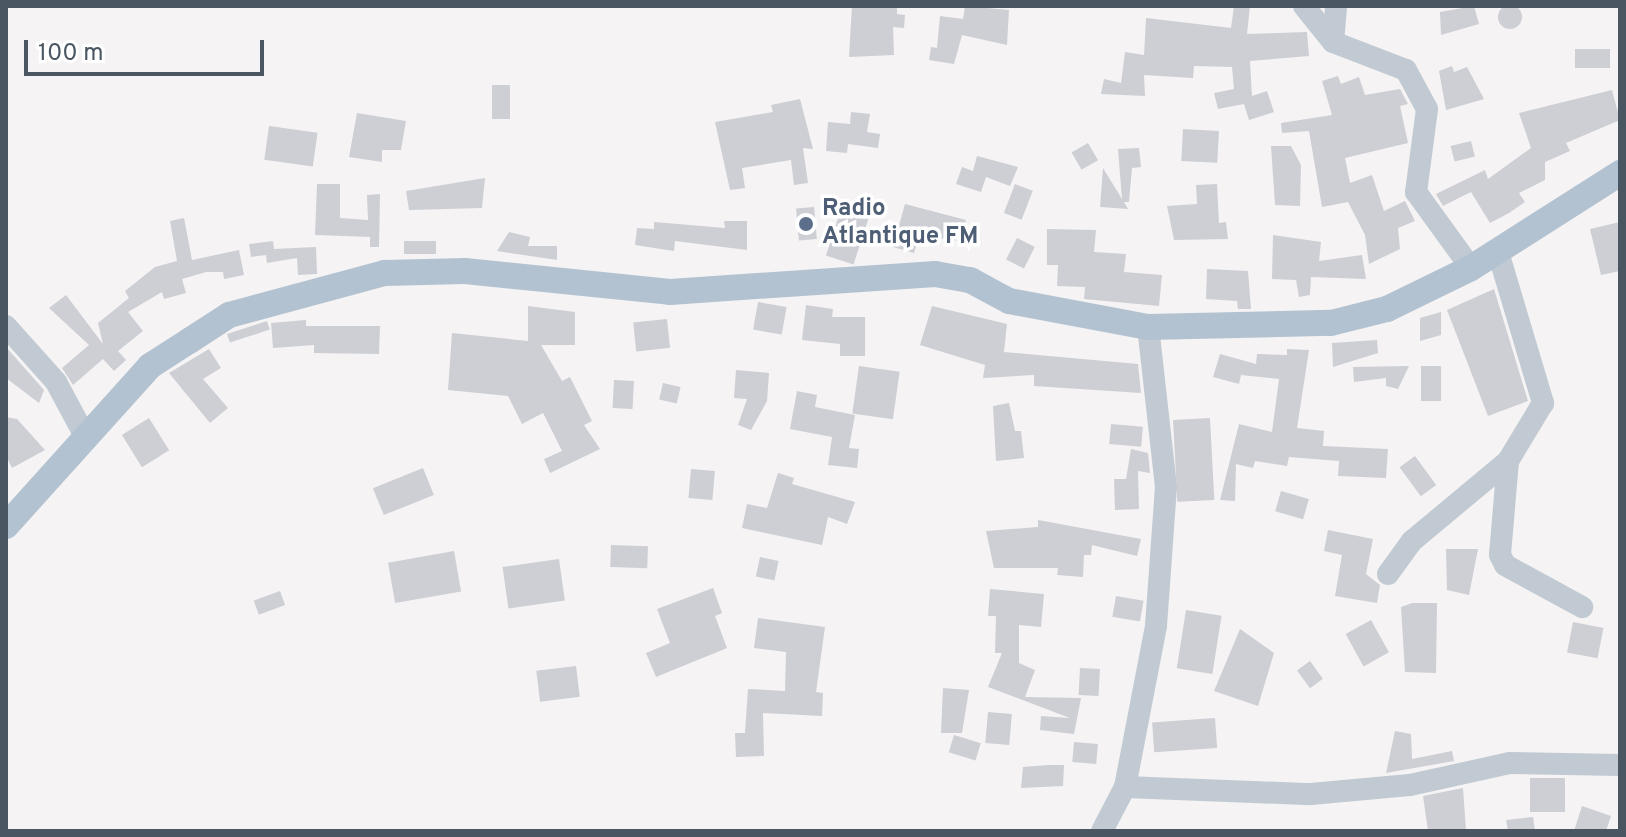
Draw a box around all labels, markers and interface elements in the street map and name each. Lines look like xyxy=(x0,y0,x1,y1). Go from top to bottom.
scale bar xyxy=(28,24,268,74)
text: 100 m xyxy=(38,39,104,69)
place label: Radio Atlantique FM xyxy=(822,196,978,252)
marker: Radio Atlantique FM xyxy=(797,215,815,233)

